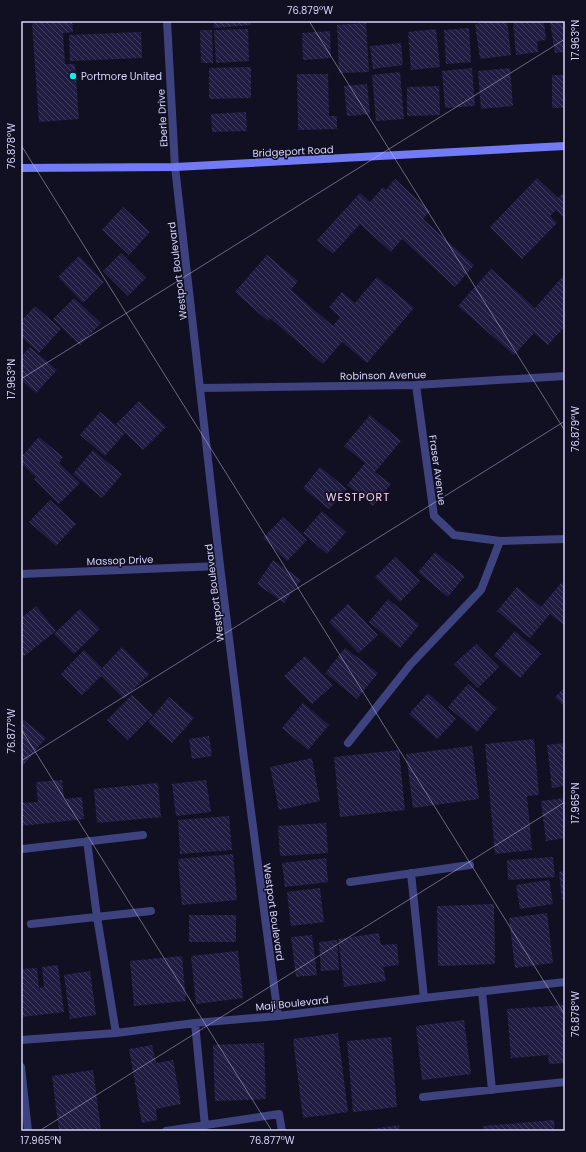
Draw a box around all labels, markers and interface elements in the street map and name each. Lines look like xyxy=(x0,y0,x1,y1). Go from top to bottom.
text: 76.879°W xyxy=(287,3,333,18)
text: 17.963°N xyxy=(568,20,583,60)
place label: Portmore United xyxy=(81,69,162,84)
marker: Portmore United xyxy=(68,71,78,81)
street label: Eberle Drive xyxy=(153,89,172,147)
text: 76.878°W xyxy=(4,123,19,169)
street label: Bridgeport Road xyxy=(252,142,334,161)
street label: Westport Boulevard xyxy=(164,221,191,321)
text: 17.963°N xyxy=(4,359,19,399)
street label: Robinson Avenue xyxy=(340,367,426,384)
text: 76.879°W xyxy=(568,406,583,452)
street label: Fraser Avenue xyxy=(425,434,450,506)
district label: WESTPORT xyxy=(326,489,390,505)
street label: Westport Boulevard xyxy=(201,543,228,643)
street label: Massop Drive xyxy=(86,552,154,569)
text: 76.877°W xyxy=(4,708,19,754)
text: 17.965°N xyxy=(568,783,583,823)
street label: Westport Boulevard xyxy=(259,862,288,962)
text: 76.878°W xyxy=(568,991,583,1037)
street label: Maji Boulevard xyxy=(255,992,329,1015)
text: 17.965°N xyxy=(21,1133,61,1148)
text: 76.877°W xyxy=(250,1133,295,1148)

